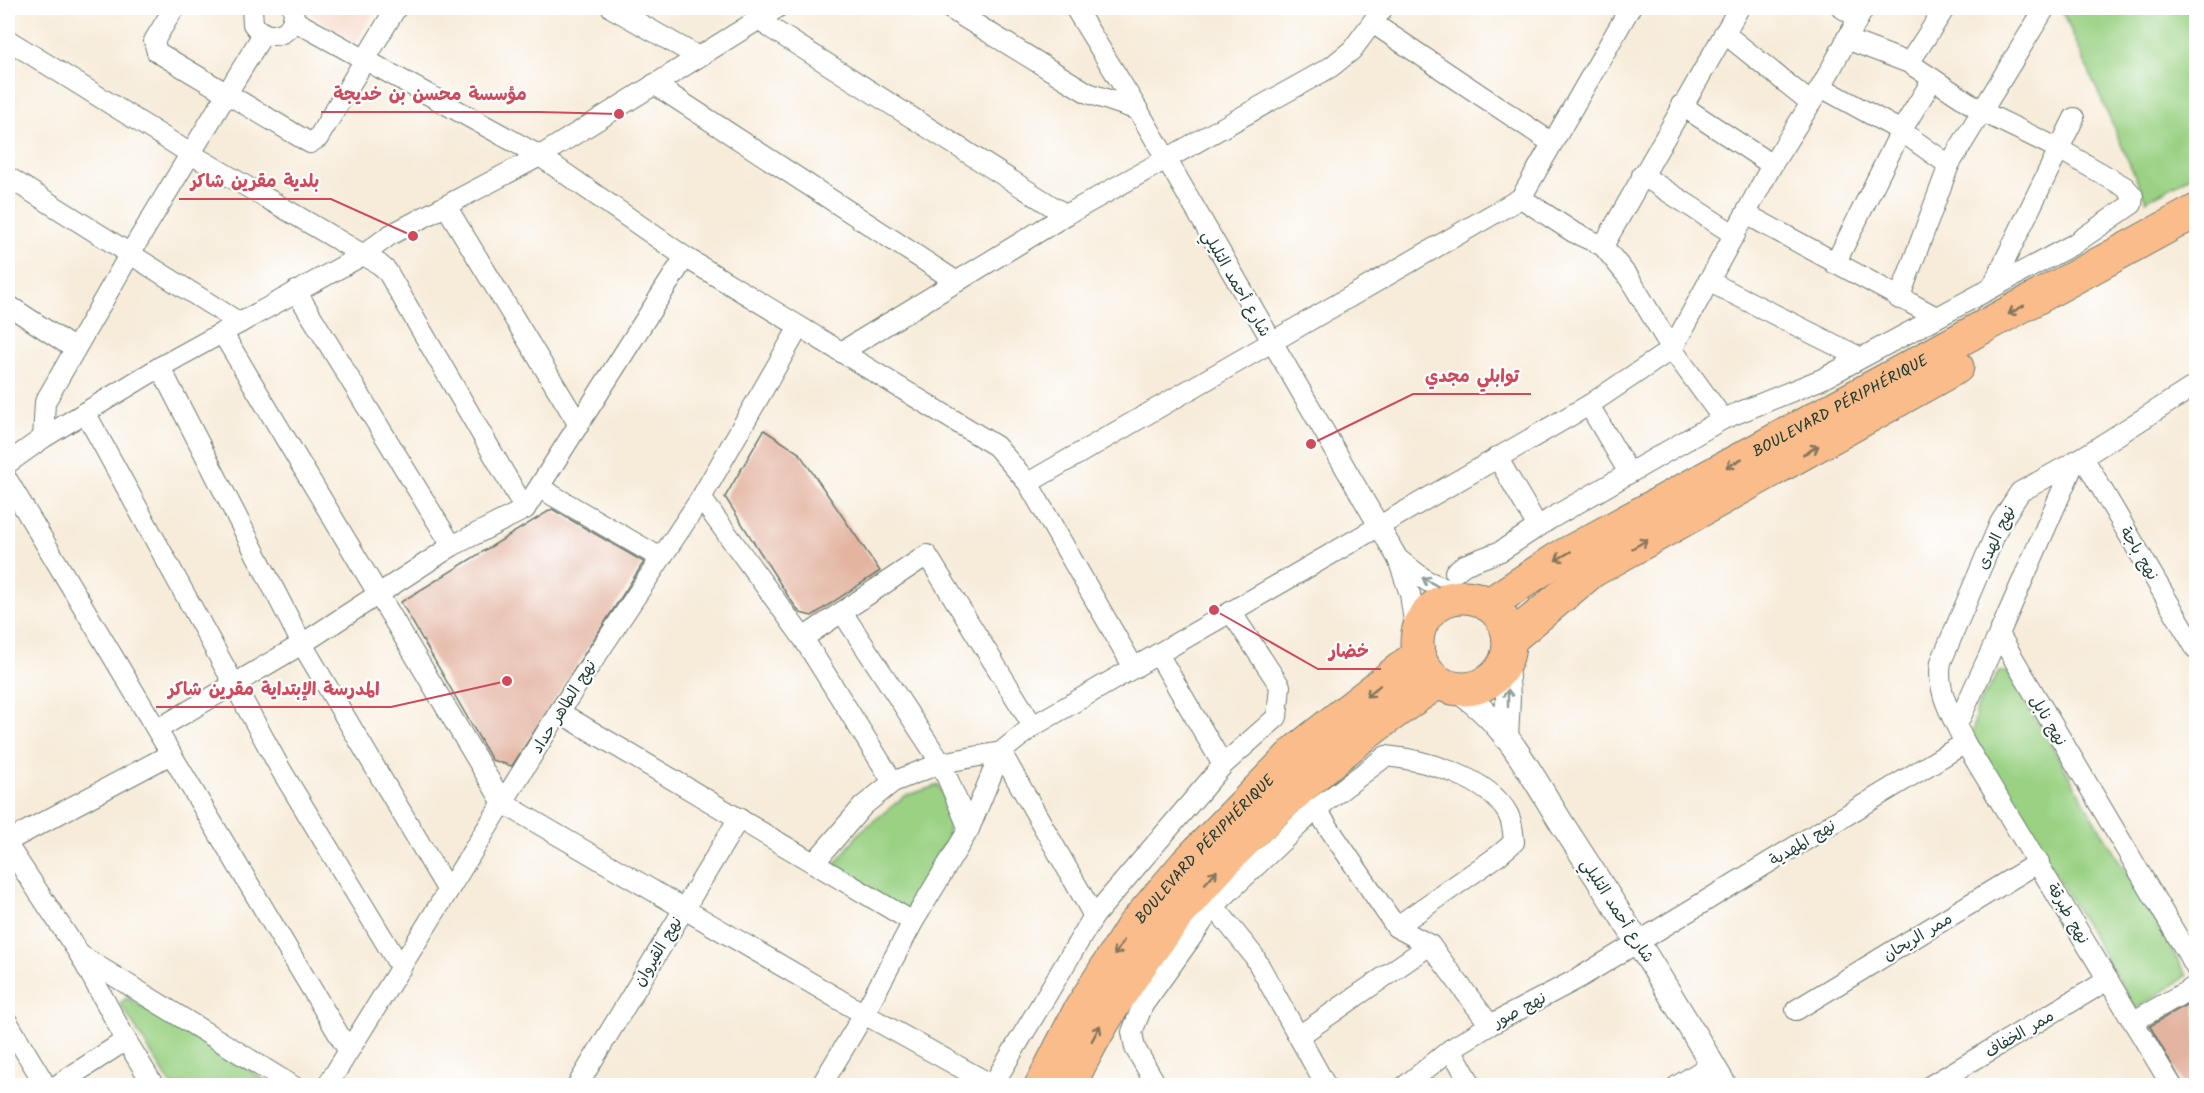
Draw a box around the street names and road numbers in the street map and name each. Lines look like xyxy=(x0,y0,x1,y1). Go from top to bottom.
street label: شارع أحمد التليلي xyxy=(1194,225,1277,343)
street label: BOULEVARD PÉRIPHÉRIQUE xyxy=(1748,348,1934,464)
street label: نهج الهدى xyxy=(1971,502,2022,574)
street label: نهج باجة xyxy=(2113,522,2165,585)
street label: نهج الطاهر حداد xyxy=(525,655,603,759)
street label: نهج نابل xyxy=(2023,691,2073,751)
street label: BOULEVARD PÉRIPHÉRIQUE xyxy=(1129,768,1282,930)
street label: نهج المهدية xyxy=(1765,814,1841,873)
street label: شارع أحمد التليلي xyxy=(1573,854,1660,969)
street label: نهج طبرقة xyxy=(2040,878,2095,949)
street label: ممر الريحان xyxy=(1878,907,1957,968)
street label: نهج القيروان xyxy=(627,912,689,992)
street label: نهج صور xyxy=(1487,986,1551,1036)
street label: ممر الخفاف xyxy=(1980,1004,2059,1065)

